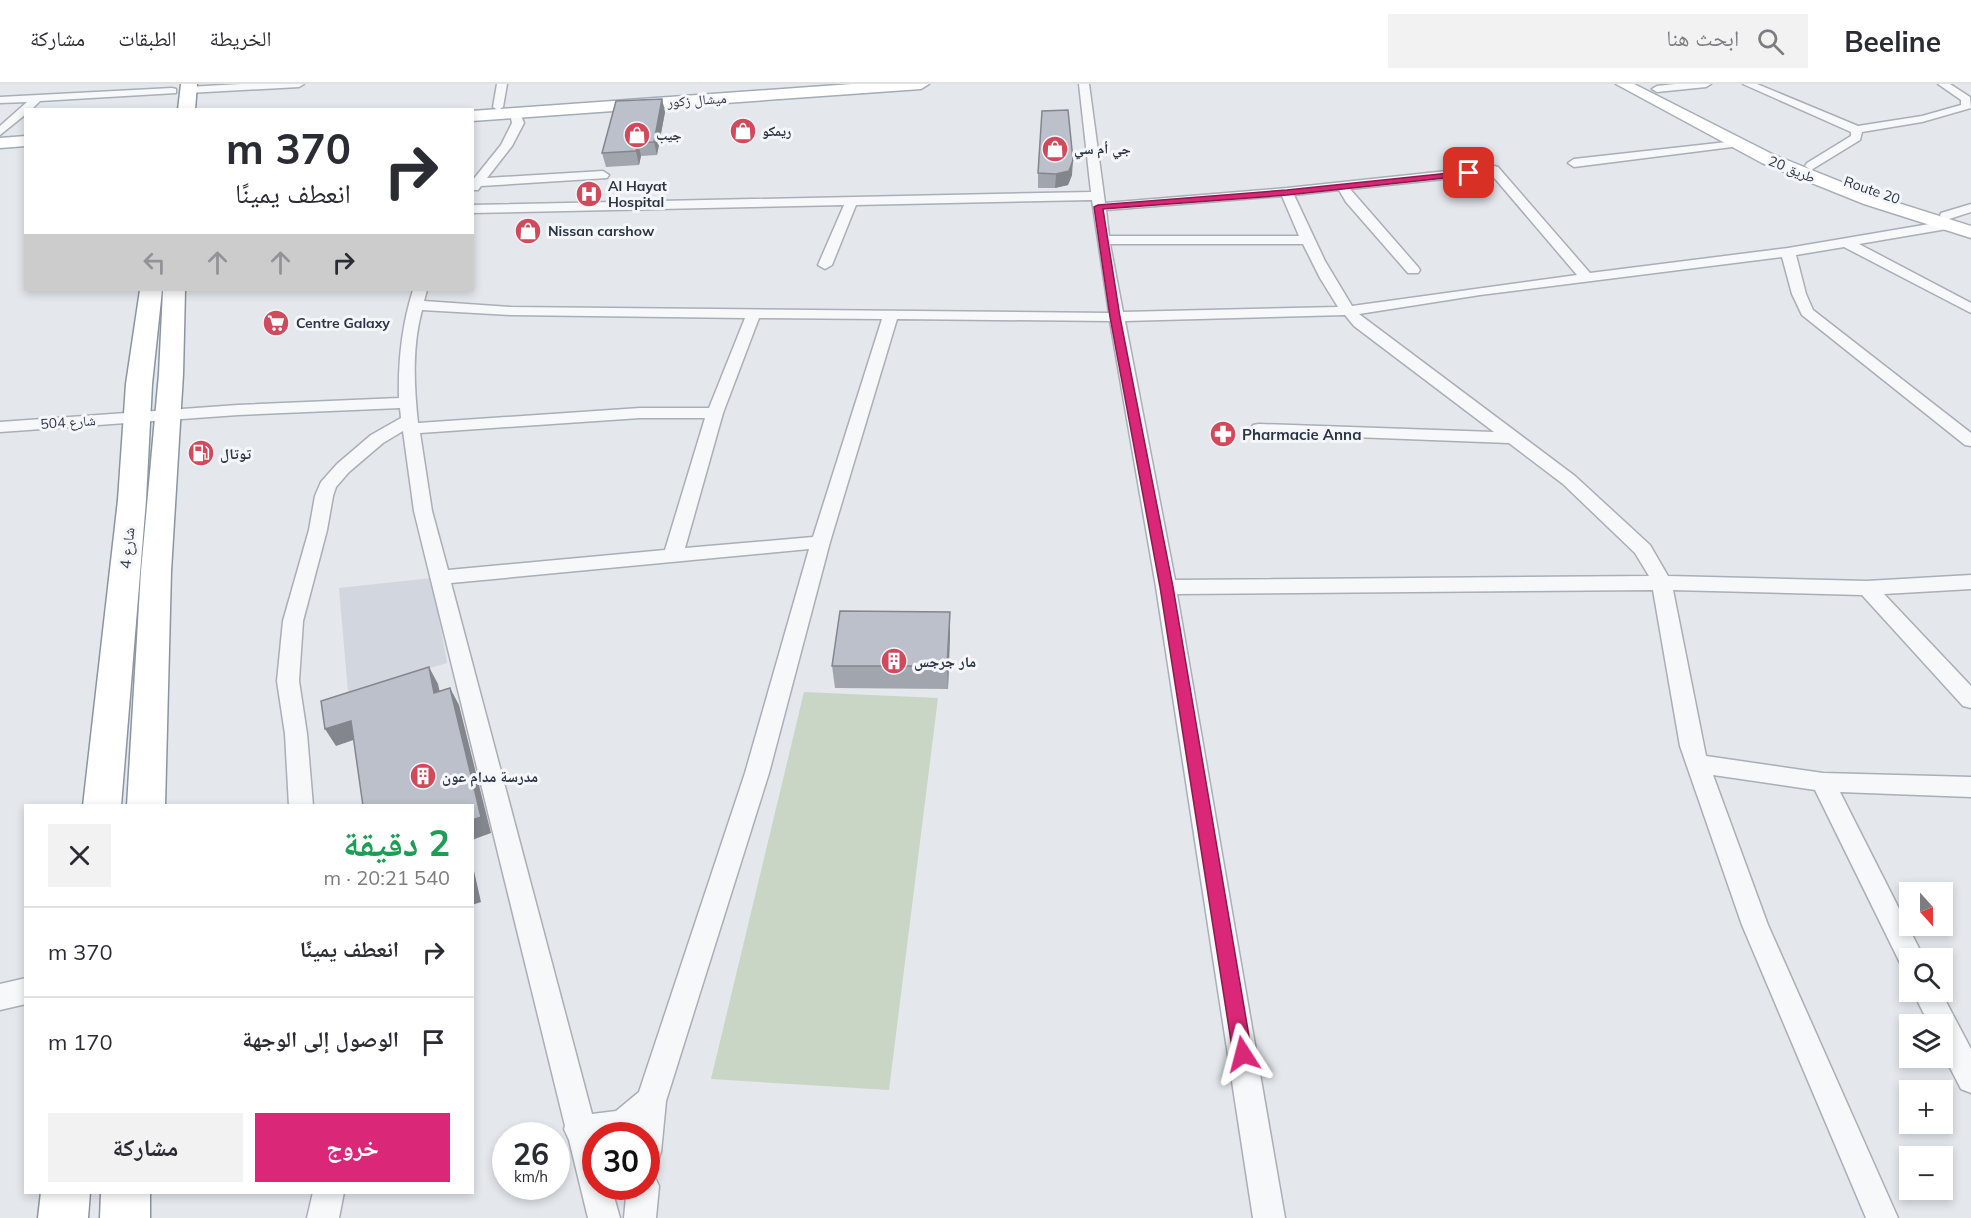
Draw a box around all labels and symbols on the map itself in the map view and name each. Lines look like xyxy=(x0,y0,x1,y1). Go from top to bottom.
street label: ميشال زكور xyxy=(666,89,727,111)
shop icon: ريمكو xyxy=(728,116,758,146)
shop icon: جيب xyxy=(622,120,652,150)
place label: ريمكو xyxy=(762,122,791,140)
place label: جيب xyxy=(656,126,682,144)
shop icon: جي أم سي xyxy=(1040,134,1070,164)
place label: جي أم سي xyxy=(1074,140,1131,160)
pin xyxy=(1443,147,1494,198)
street label: طريق 20 xyxy=(1765,151,1818,187)
street label: Route 20 xyxy=(1841,172,1903,208)
place label: Al Hayat Hospital xyxy=(608,177,668,211)
hospital icon: Al Hayat Hospital xyxy=(574,179,604,209)
shop icon: Nissan carshow xyxy=(513,216,543,246)
place label: Nissan carshow xyxy=(548,222,655,240)
supermarket icon: Centre Galaxy xyxy=(261,308,291,338)
place label: Centre Galaxy xyxy=(296,314,390,332)
street label: شارع 504 xyxy=(40,411,96,434)
pharmacy icon: Pharmacie Anna xyxy=(1208,419,1238,449)
place label: Pharmacie Anna xyxy=(1242,425,1361,444)
fuel station icon: توتال xyxy=(186,438,216,468)
place label: توتال xyxy=(220,444,251,463)
street label: شارع 4 xyxy=(115,526,140,570)
building icon: مار جرجس xyxy=(879,646,909,676)
place label: مار جرجس xyxy=(914,652,976,671)
building icon: مدرسة مدام عون xyxy=(408,761,438,791)
place label: مدرسة مدام عون xyxy=(442,767,538,787)
north arrow xyxy=(1899,882,1953,936)
position arrow xyxy=(1211,1022,1275,1086)
speed limit sign: 30 xyxy=(582,1122,660,1200)

